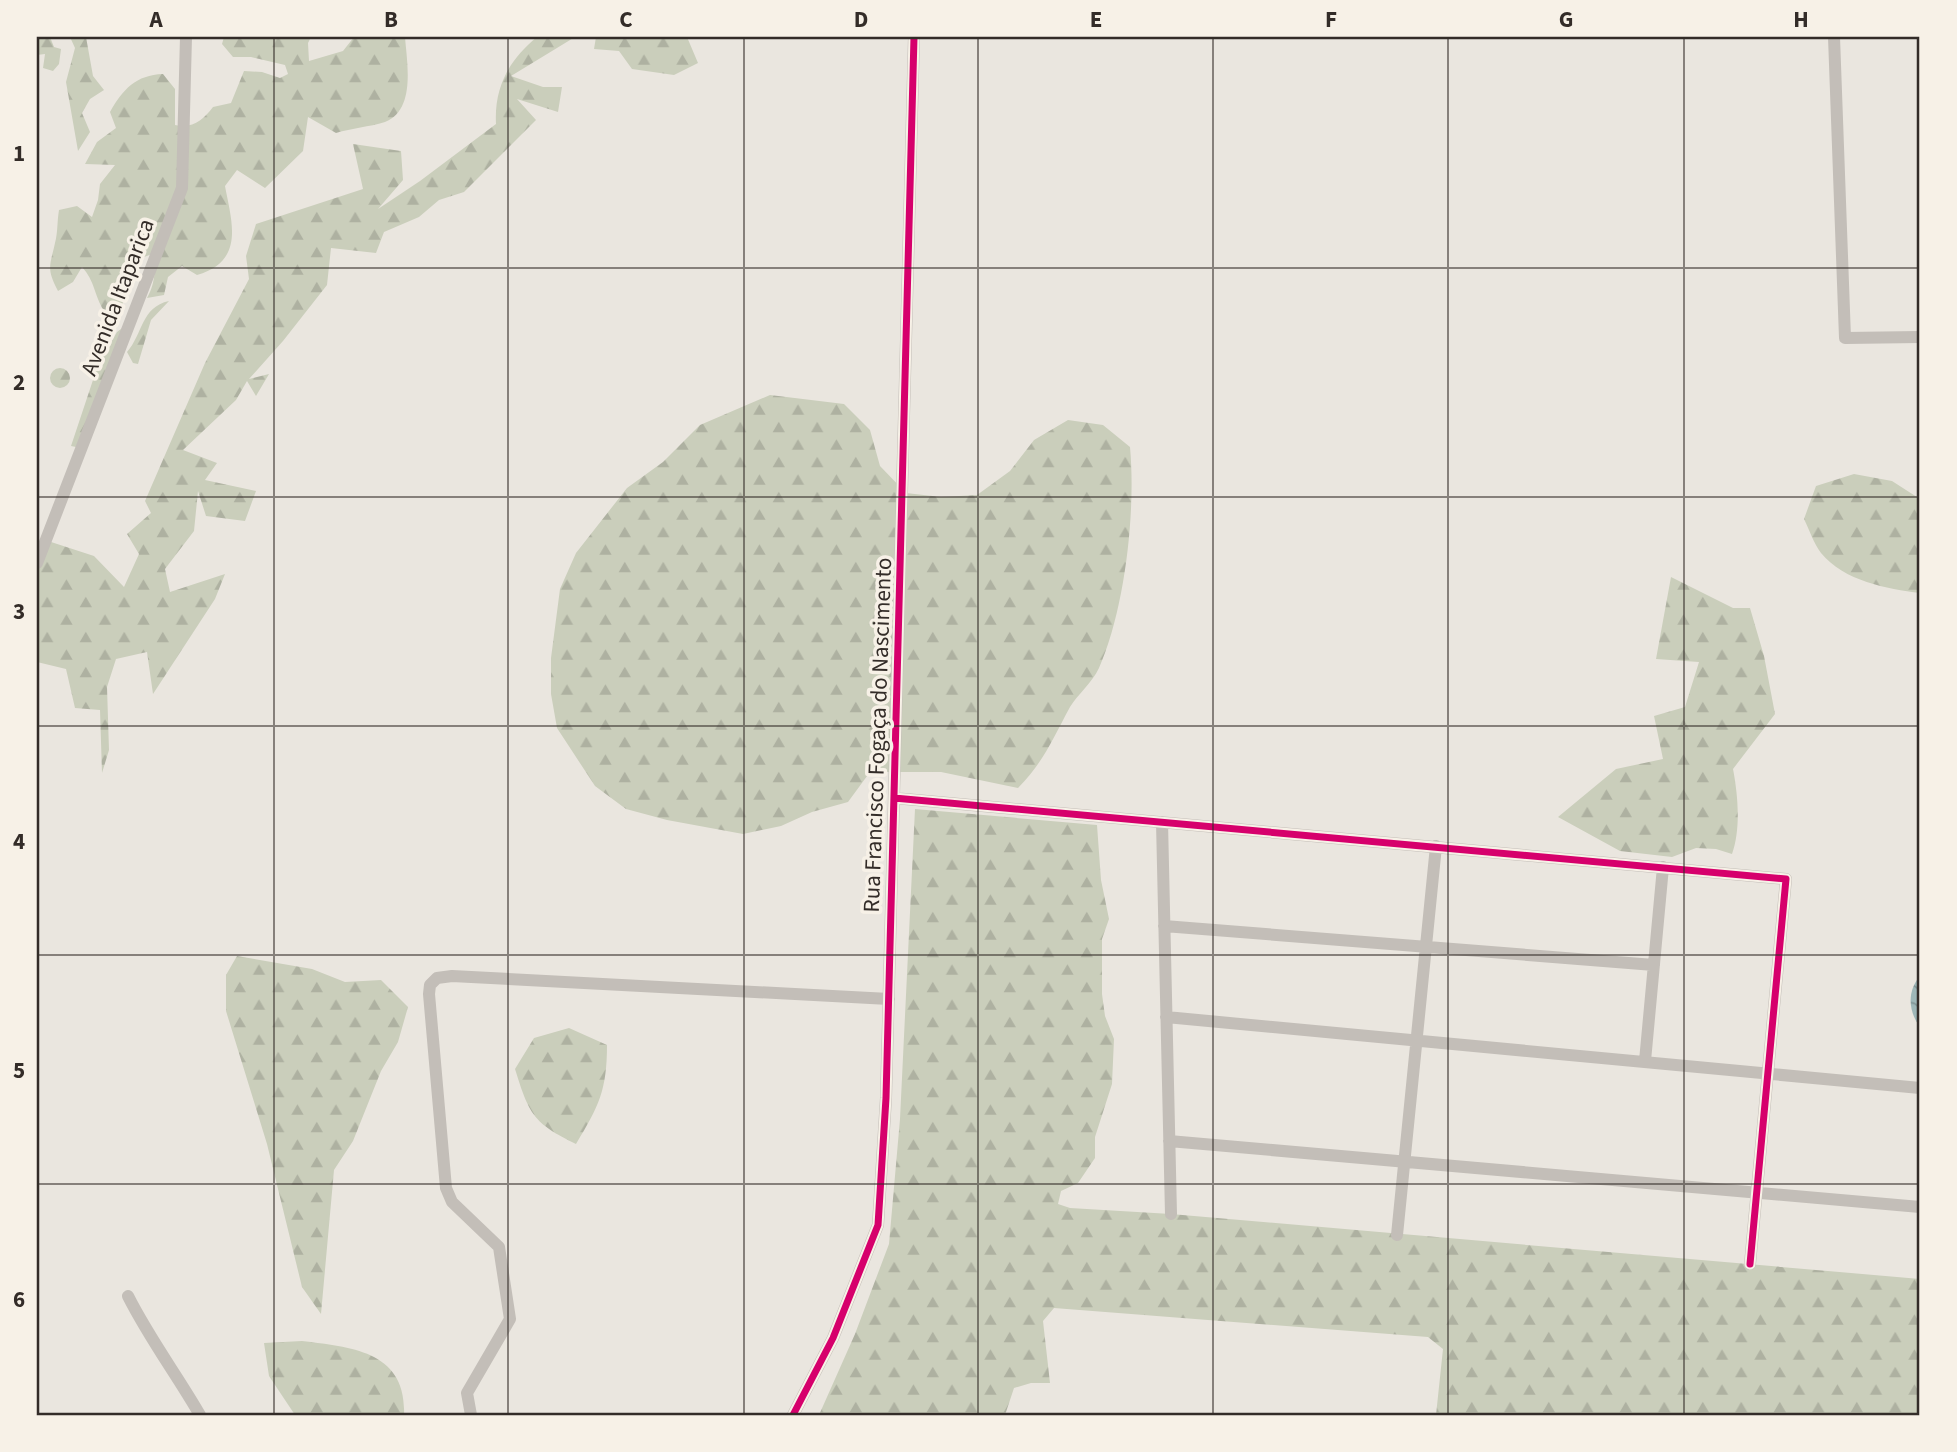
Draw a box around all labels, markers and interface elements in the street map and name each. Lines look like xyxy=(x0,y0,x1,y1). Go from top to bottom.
text: A xyxy=(148,3,163,36)
text: B xyxy=(384,3,398,36)
text: C xyxy=(619,3,633,36)
text: D xyxy=(854,3,868,36)
text: E xyxy=(1090,3,1102,36)
text: F xyxy=(1325,3,1337,36)
text: G xyxy=(1559,3,1573,36)
text: H xyxy=(1793,3,1809,36)
text: 1 xyxy=(13,137,25,170)
street label: Avenida Itaparica xyxy=(72,214,163,381)
text: 2 xyxy=(13,366,25,399)
street label: Rua Francisco Fogaça do Nascimento xyxy=(855,557,900,913)
text: 3 xyxy=(13,595,25,628)
text: 4 xyxy=(13,825,25,858)
text: 5 xyxy=(13,1054,25,1087)
text: 6 xyxy=(13,1283,25,1316)

